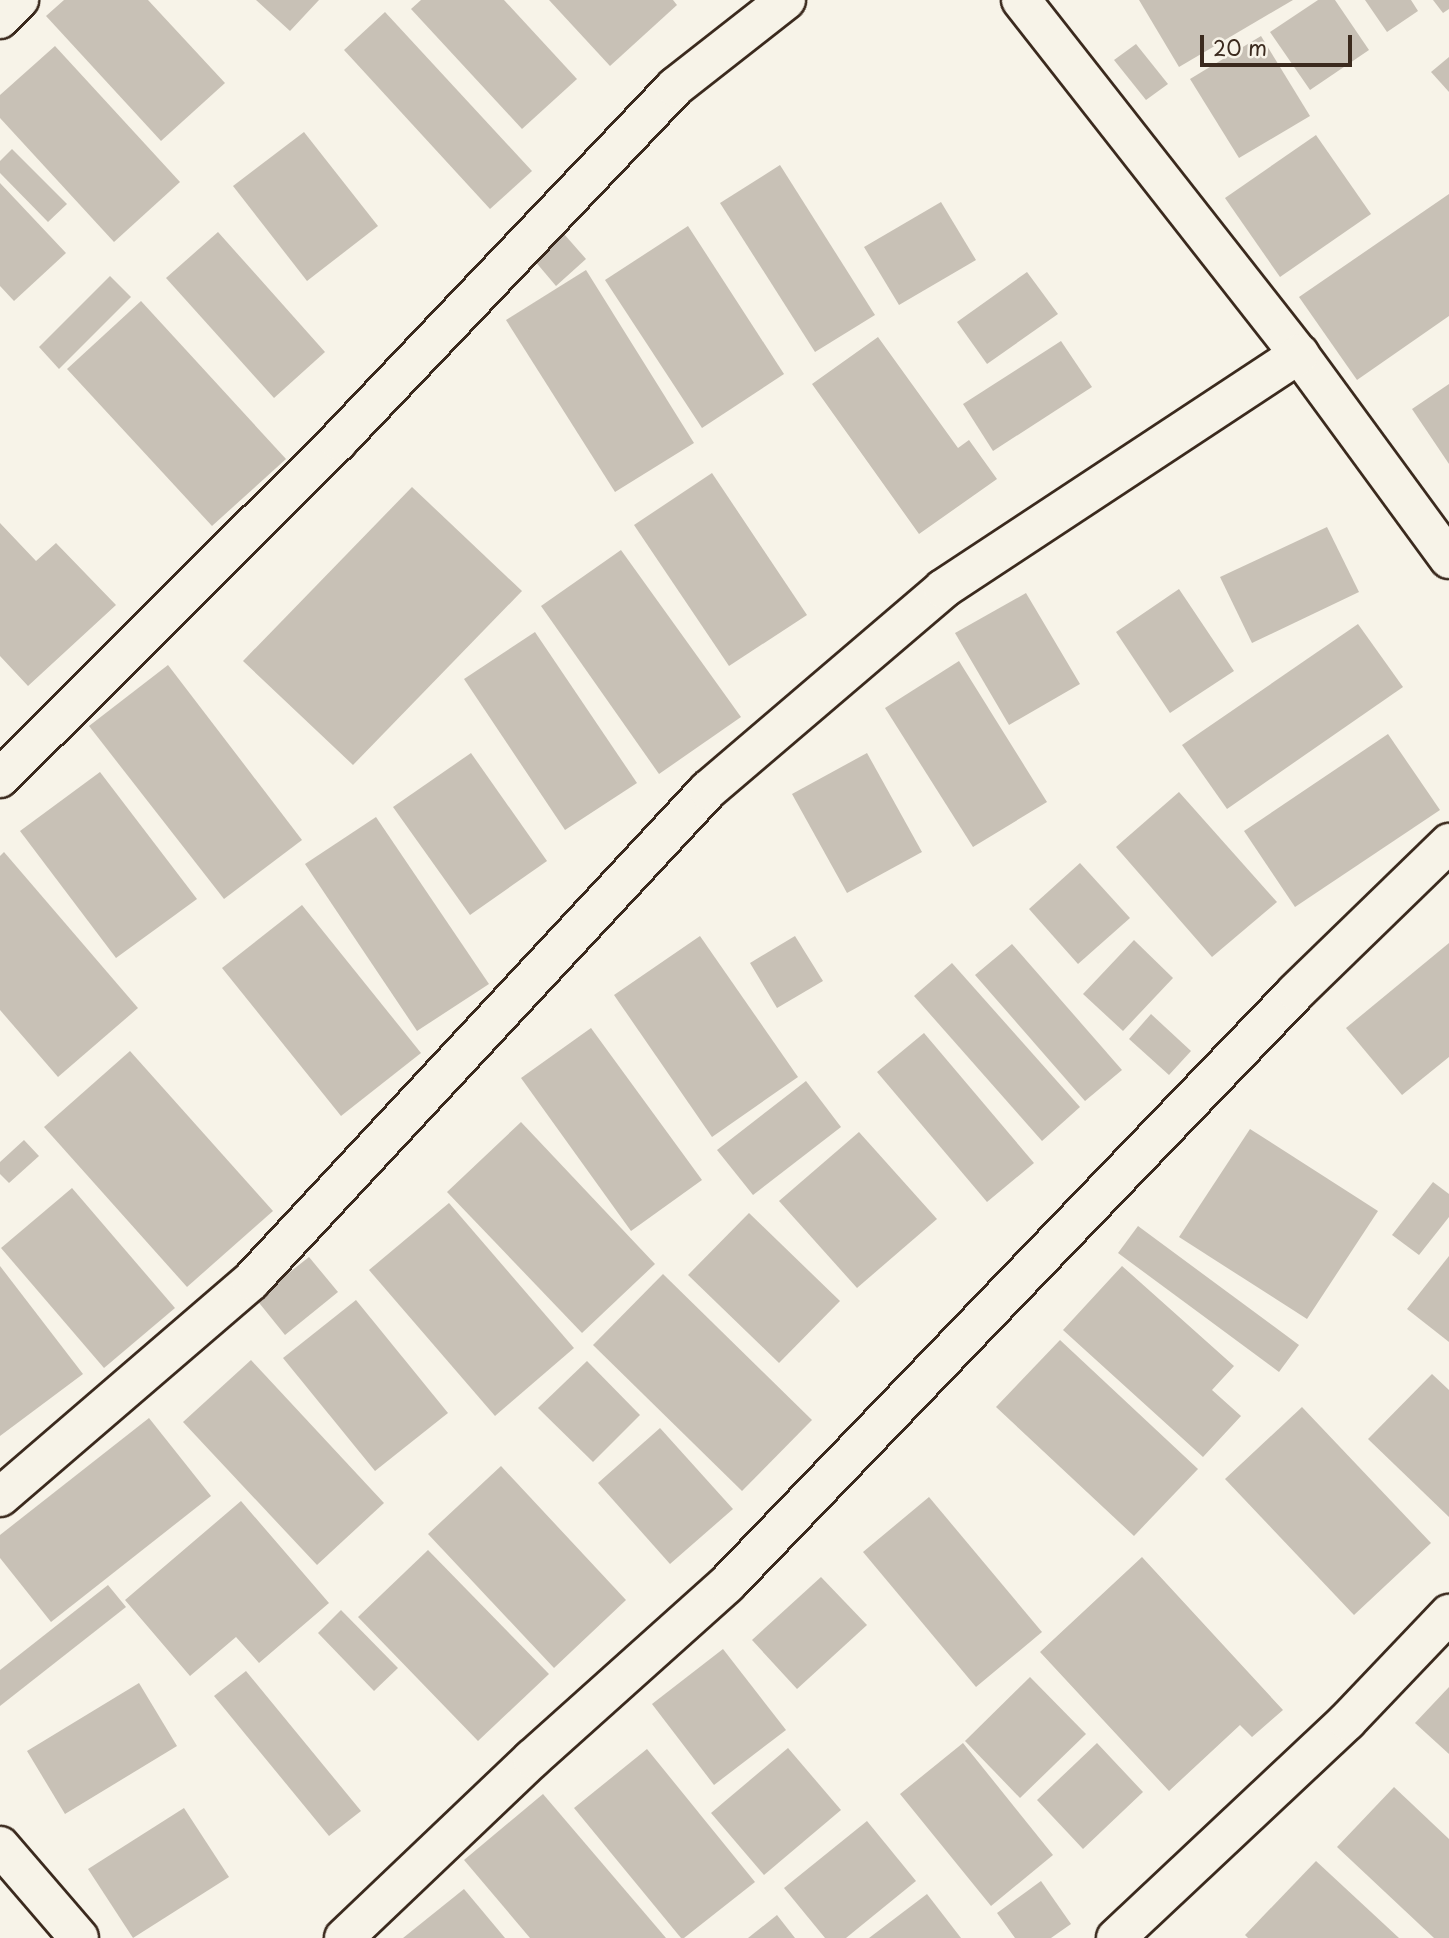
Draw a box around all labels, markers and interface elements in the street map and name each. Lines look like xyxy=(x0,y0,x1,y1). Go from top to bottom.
scale bar xyxy=(1204,21,1356,65)
text: 20 m xyxy=(1213,31,1267,63)

